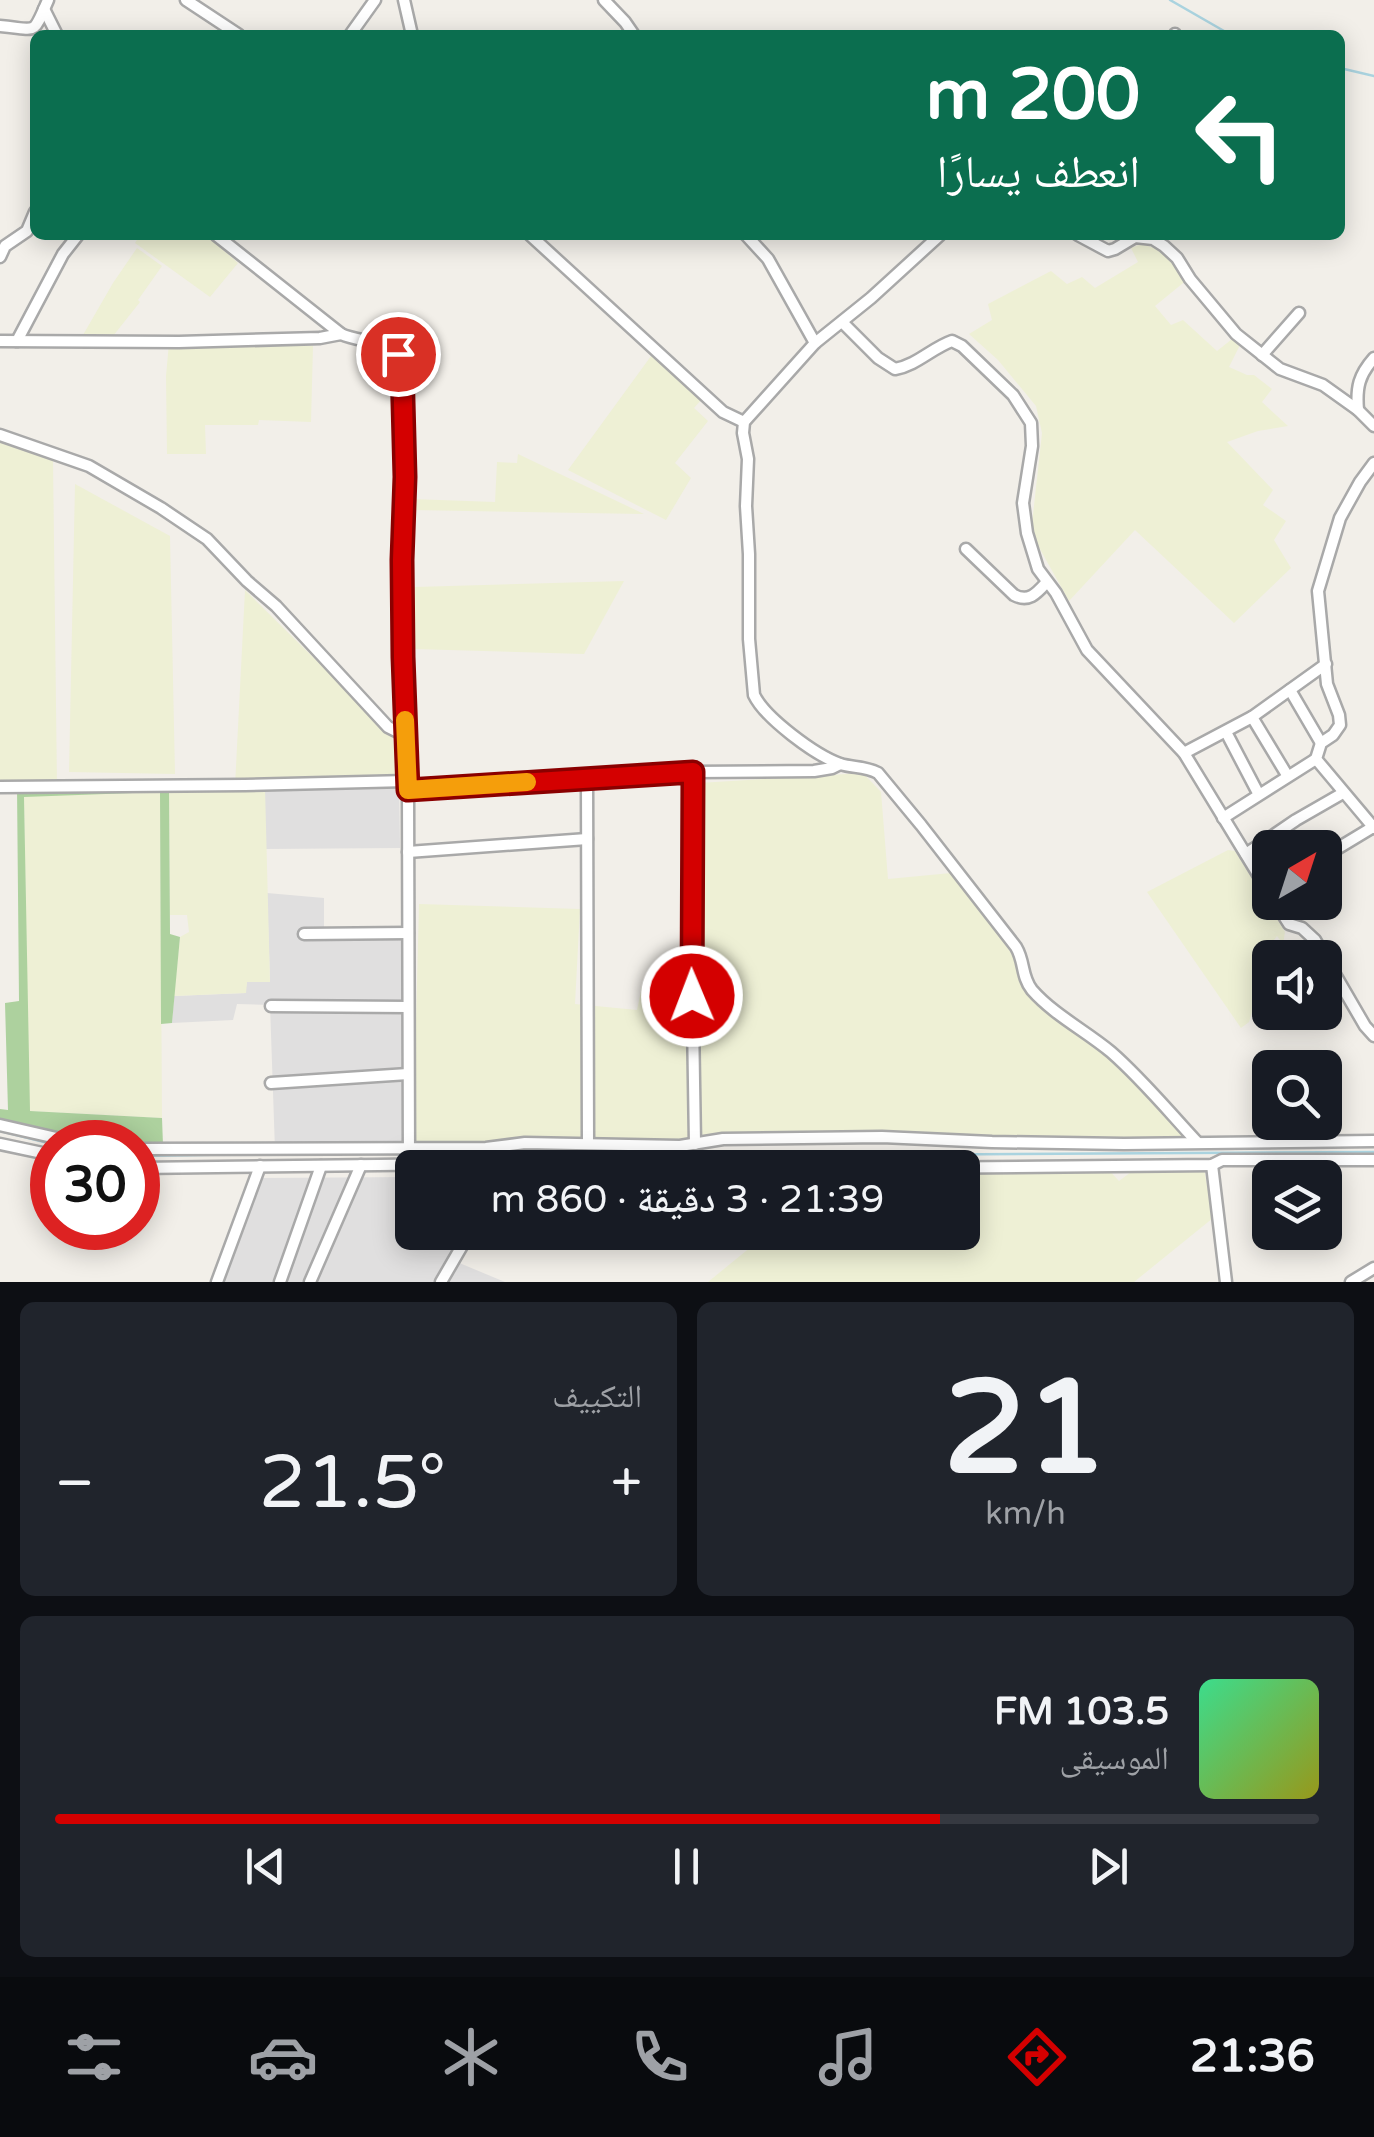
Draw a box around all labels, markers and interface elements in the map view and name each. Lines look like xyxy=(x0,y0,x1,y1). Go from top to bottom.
text: 200 m xyxy=(926,54,1140,138)
icon: left xyxy=(1175,70,1305,200)
text: انعطف يسارًا xyxy=(937,146,1140,200)
pin xyxy=(356,312,441,397)
icon: arrive xyxy=(371,327,426,382)
north arrow xyxy=(1252,830,1342,920)
map controls xyxy=(1252,830,1342,1250)
button: sound xyxy=(1252,940,1342,1030)
position arrow xyxy=(640,944,744,1048)
button: search xyxy=(1252,1050,1342,1140)
speed limit sign: 30 xyxy=(30,1120,160,1250)
button: layers xyxy=(1252,1160,1342,1250)
text: 21:39 · 3 دقيقة · 860 m xyxy=(491,1177,884,1223)
text: 21 xyxy=(944,1352,1107,1508)
text: التكييف xyxy=(552,1378,642,1416)
text: 21.5° xyxy=(259,1438,446,1528)
text: − xyxy=(55,1451,94,1517)
text: + xyxy=(611,1451,642,1517)
text: km/h xyxy=(985,1495,1066,1533)
text: 103.5 FM xyxy=(994,1689,1169,1735)
text: الموسيقى xyxy=(1059,1740,1169,1778)
icon: previous xyxy=(238,1839,293,1894)
icon: pause xyxy=(659,1839,714,1894)
icon: next xyxy=(1081,1839,1136,1894)
icon: filters xyxy=(59,2022,129,2092)
icon: car xyxy=(248,2022,318,2092)
icon: climate xyxy=(436,2022,506,2092)
icon: phone xyxy=(625,2022,695,2092)
icon: music xyxy=(813,2022,883,2092)
icon: directions xyxy=(1002,2022,1072,2092)
text: 21:36 xyxy=(1190,2030,1315,2084)

